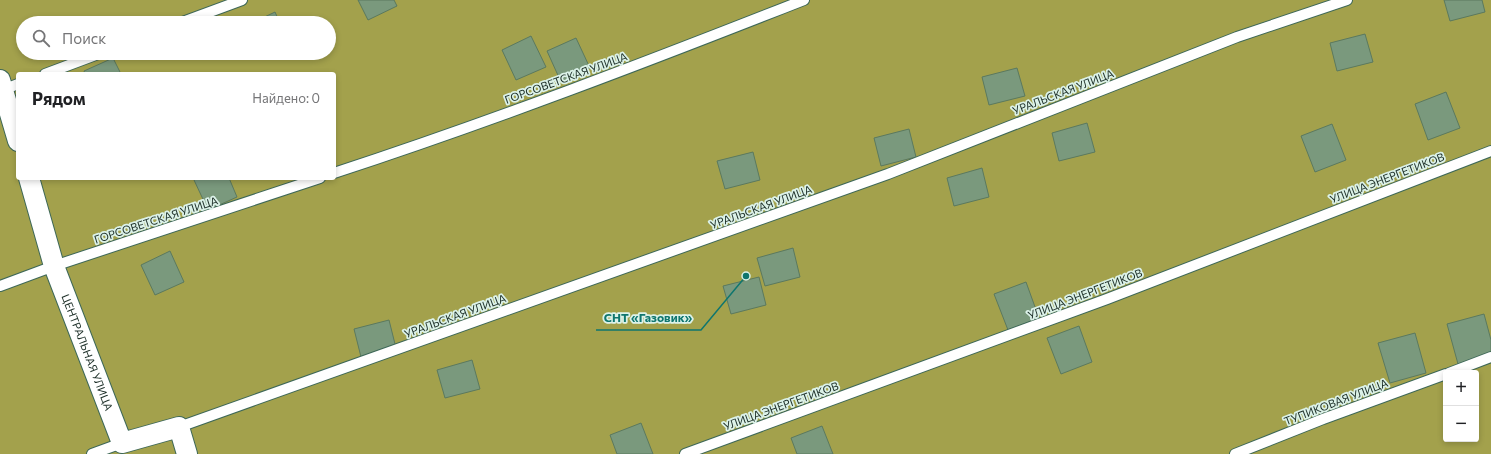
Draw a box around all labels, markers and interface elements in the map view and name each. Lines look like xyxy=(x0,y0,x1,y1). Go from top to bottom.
search box xyxy=(16,16,336,60)
icon: search xyxy=(30,27,52,49)
text: Поиск xyxy=(62,29,106,47)
street label: ГОРСОВЕТСКАЯ УЛИЦА xyxy=(503,49,629,106)
street label: УРАЛЬСКАЯ УЛИЦА xyxy=(1010,66,1116,117)
text: Рядом xyxy=(32,88,86,109)
text: Найдено: 0 xyxy=(252,90,320,106)
street label: УЛИЦА ЭНЕРГЕТИКОВ xyxy=(1328,150,1446,205)
street label: УРАЛЬСКАЯ УЛИЦА xyxy=(708,182,814,231)
street label: ГОРСОВЕТСКАЯ УЛИЦА xyxy=(92,193,220,246)
street label: УЛИЦА ЭНЕРГЕТИКОВ xyxy=(1026,266,1144,321)
street label: УРАЛЬСКАЯ УЛИЦА xyxy=(402,291,508,340)
street label: ЦЕНТРАЛЬНАЯ УЛИЦА xyxy=(59,292,116,413)
callout: СНТ «Газовик» xyxy=(596,306,701,330)
text: СНТ «Газовик» xyxy=(604,310,693,324)
map controls xyxy=(1443,370,1479,442)
button: + xyxy=(1443,370,1479,406)
street label: ТУПИКОВАЯ УЛИЦА xyxy=(1282,376,1390,427)
street label: УЛИЦА ЭНЕРГЕТИКОВ xyxy=(722,379,840,432)
button: − xyxy=(1443,406,1479,442)

